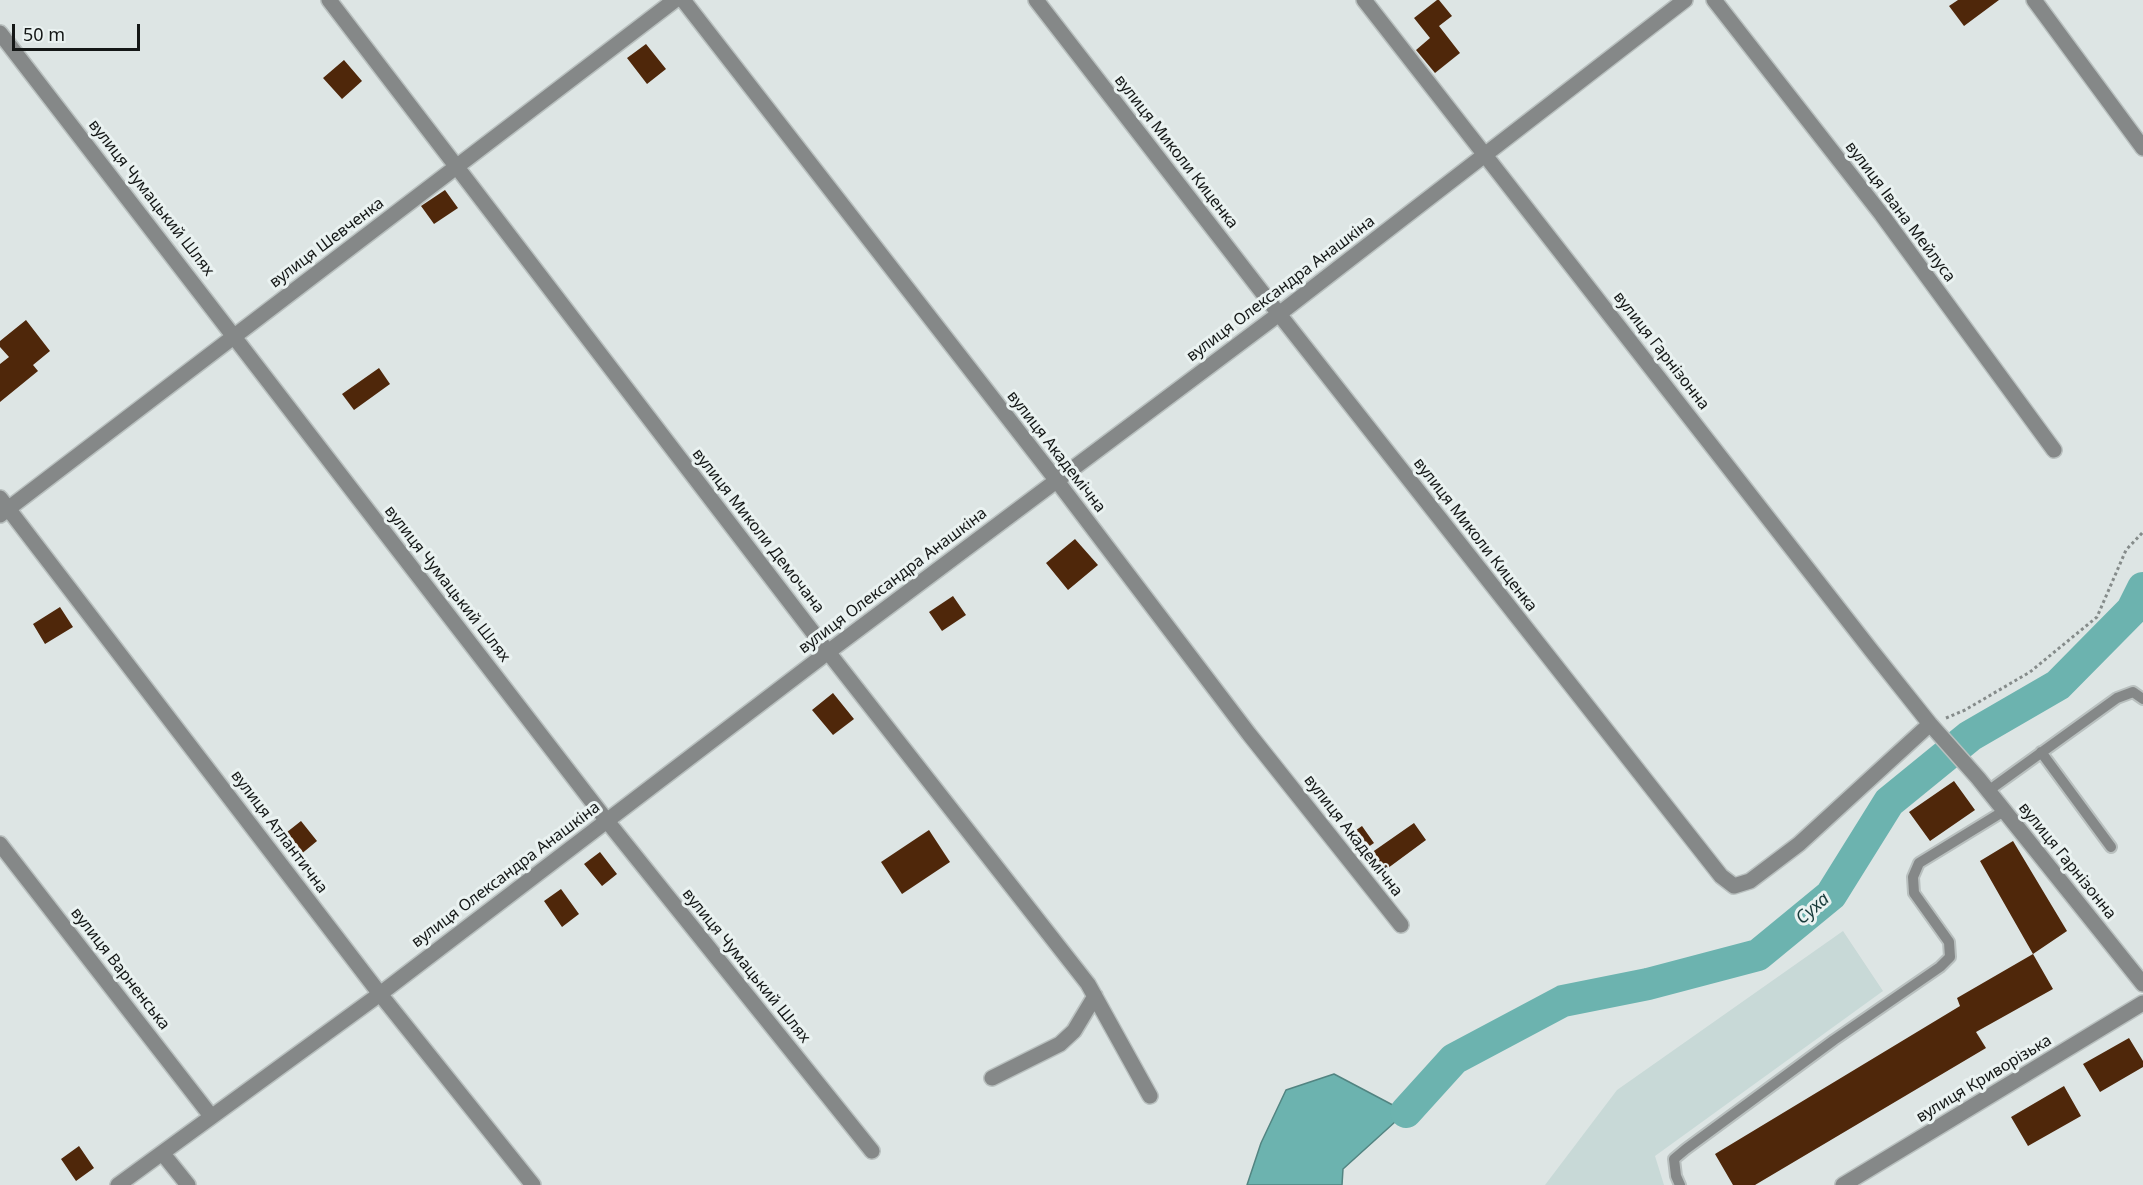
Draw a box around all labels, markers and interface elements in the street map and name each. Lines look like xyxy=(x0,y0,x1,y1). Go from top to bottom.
scale bar xyxy=(15,12,142,50)
text: 50 m xyxy=(23,22,65,46)
street label: вулиця Миколи Киценка xyxy=(1110,71,1242,233)
street label: вулиця Чумацький Шлях xyxy=(84,116,218,280)
street label: вулиця Івана Мейлуса xyxy=(1841,138,1959,286)
street label: вулиця Шевченка xyxy=(266,194,388,292)
street label: вулиця Олександра Анашкіна xyxy=(1183,212,1379,366)
street label: вулиця Гарнізонна xyxy=(1609,288,1713,414)
street label: вулиця Академічна xyxy=(1003,387,1109,517)
street label: вулиця Миколи Демочана xyxy=(688,445,828,617)
street label: вулиця Миколи Киценка xyxy=(1409,454,1541,616)
street label: вулиця Чумацький Шлях xyxy=(380,502,514,666)
street label: вулиця Олександра Анашкіна xyxy=(795,504,991,658)
street label: вулиця Атлантична xyxy=(226,767,332,897)
street label: вулиця Академічна xyxy=(1300,771,1406,901)
street label: вулиця Олександра Анашкіна xyxy=(408,798,604,952)
street label: вулиця Гарнізонна xyxy=(2014,799,2120,923)
street label: вулиця Чумацький Шлях xyxy=(678,885,814,1047)
water label: Суха xyxy=(1792,889,1834,929)
street label: вулиця Варненська xyxy=(66,904,174,1034)
street label: вулиця Криворізька xyxy=(1913,1031,2055,1127)

